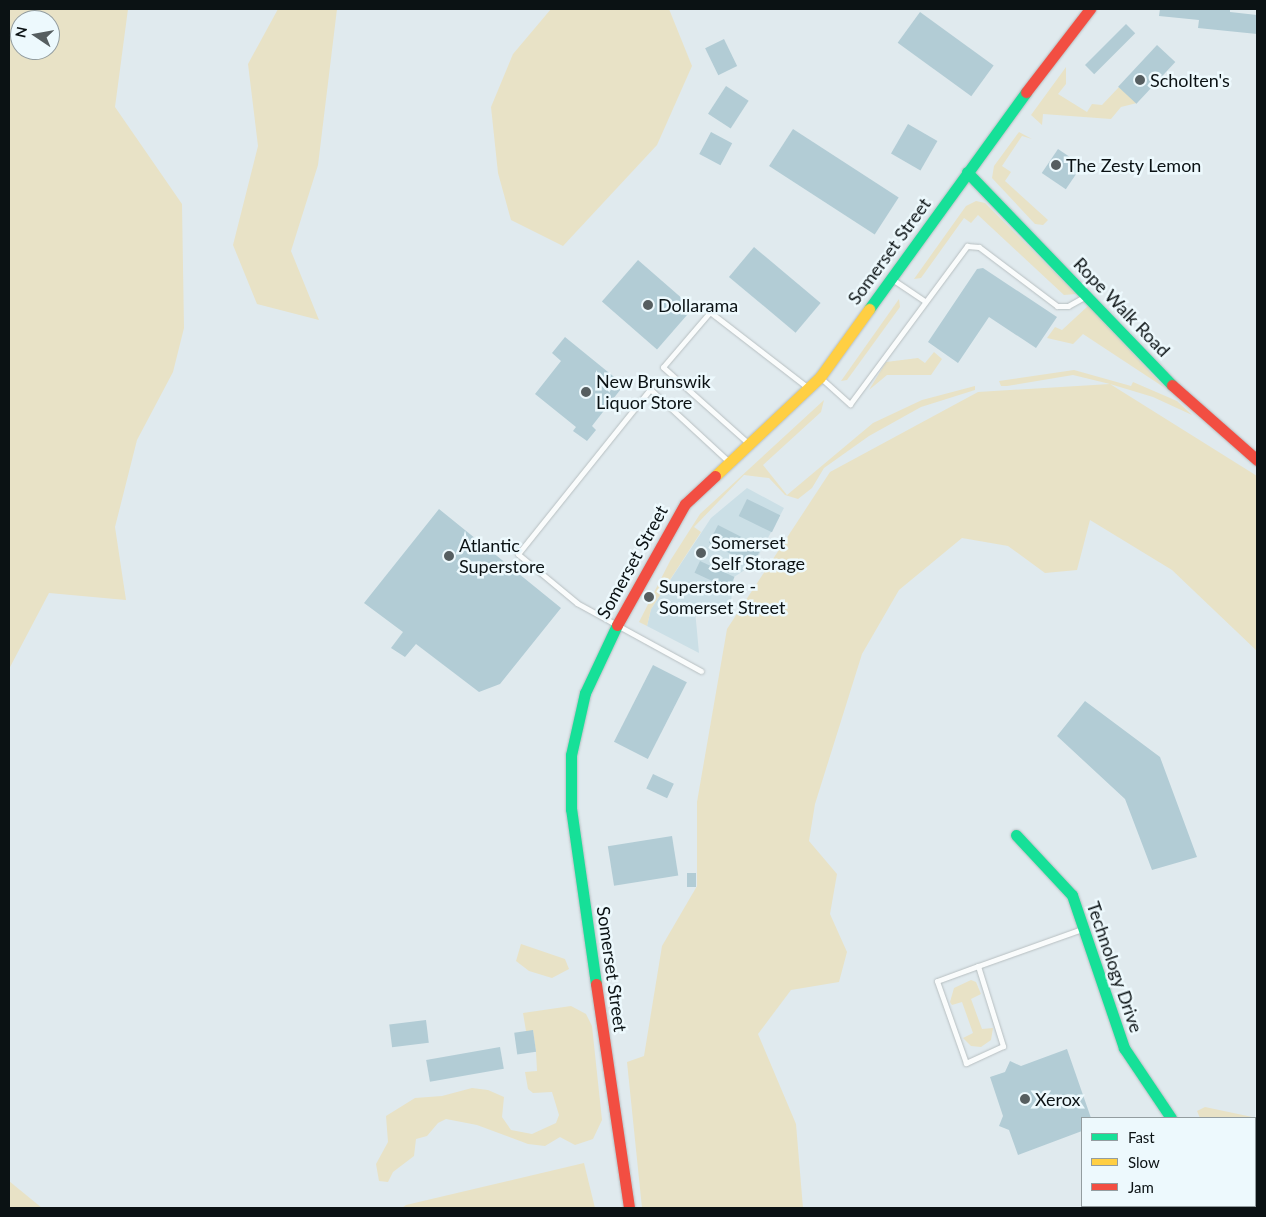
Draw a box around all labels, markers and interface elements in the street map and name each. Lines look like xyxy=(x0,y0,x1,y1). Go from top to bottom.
north arrow xyxy=(10,10,60,60)
text: N xyxy=(11,25,30,39)
place label: Scholten's xyxy=(1150,69,1230,91)
marker: Scholten's xyxy=(1134,74,1146,86)
place label: The Zesty Lemon xyxy=(1066,154,1202,176)
marker: The Zesty Lemon xyxy=(1050,159,1062,171)
street label: Somerset Street xyxy=(843,194,935,308)
street label: Rope Walk Road xyxy=(1069,253,1175,361)
place label: Dollarama xyxy=(658,294,738,316)
marker: Dollarama xyxy=(642,299,654,311)
place label: New Brunswik Liquor Store xyxy=(596,371,711,414)
marker: New Brunswik Liquor Store xyxy=(580,386,592,398)
street label: Somerset Street xyxy=(592,501,672,623)
place label: Somerset Self Storage xyxy=(711,532,805,574)
place label: Atlantic Superstore xyxy=(459,535,545,578)
marker: Somerset Self Storage xyxy=(695,547,707,559)
marker: Atlantic Superstore xyxy=(443,550,455,562)
place label: Superstore - Somerset Street xyxy=(659,576,785,618)
marker: Superstore - Somerset Street xyxy=(643,591,655,603)
street label: Technology Drive xyxy=(1082,899,1148,1035)
street label: Somerset Street xyxy=(593,905,631,1033)
place label: Xerox xyxy=(1035,1088,1080,1110)
marker: Xerox xyxy=(1019,1093,1031,1105)
legend xyxy=(1081,1117,1256,1207)
text: Fast xyxy=(1128,1128,1155,1146)
text: Slow xyxy=(1128,1153,1160,1171)
text: Jam xyxy=(1128,1178,1154,1196)

